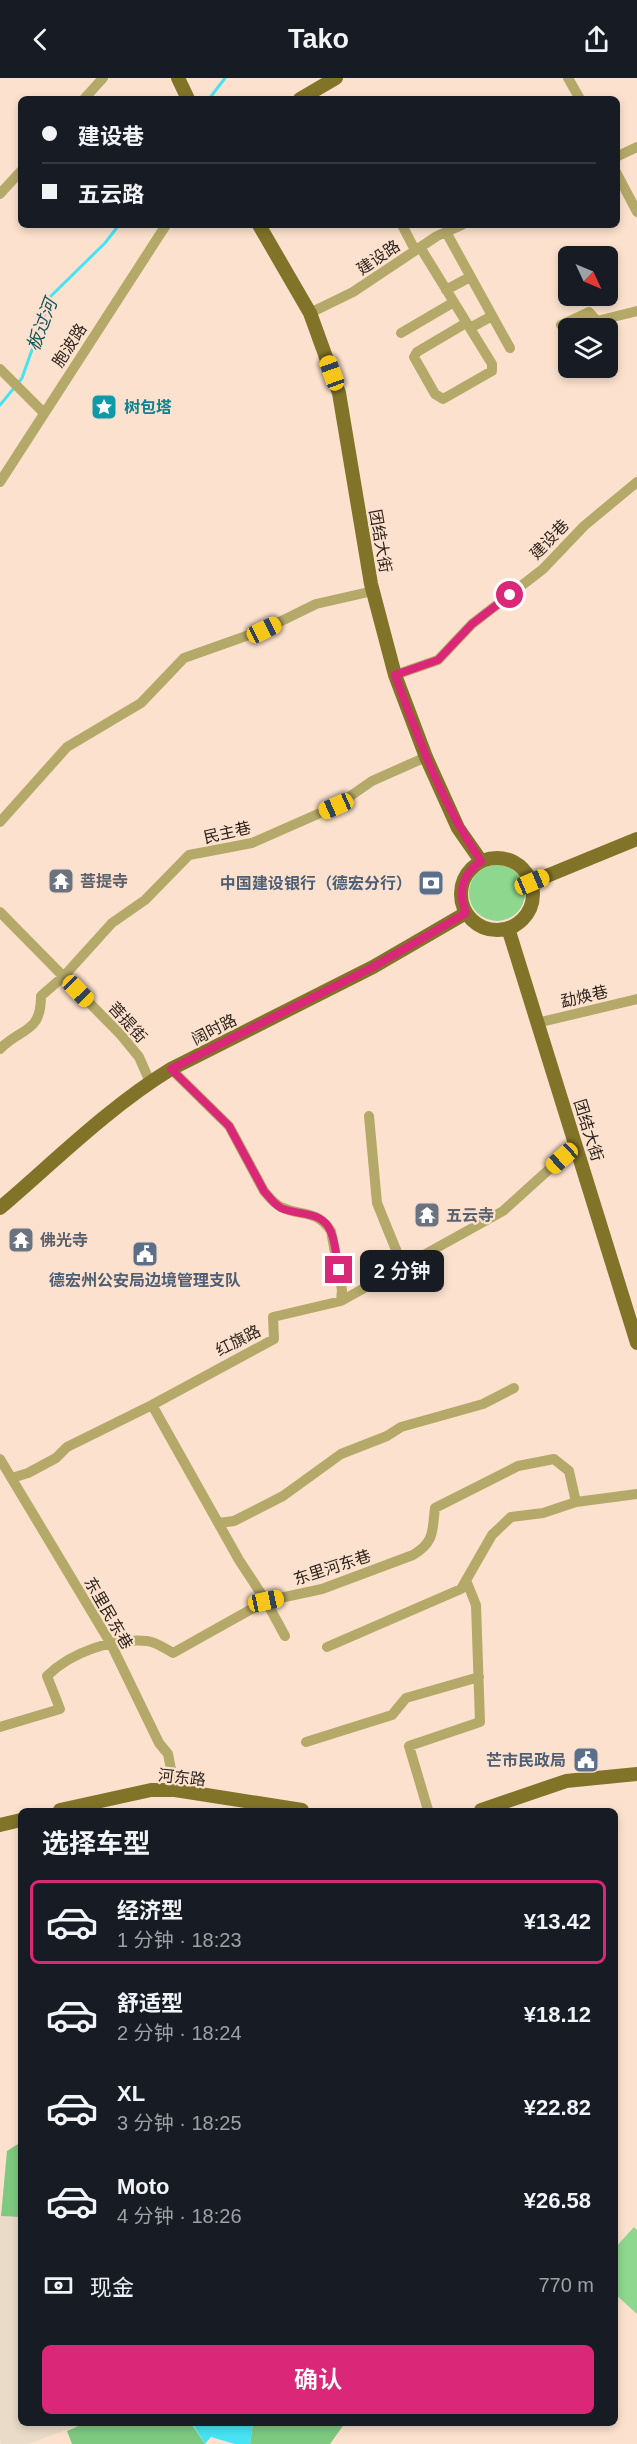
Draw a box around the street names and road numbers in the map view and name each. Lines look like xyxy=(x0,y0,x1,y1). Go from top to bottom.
street label: 建设路 xyxy=(354,237,403,278)
street label: 胞波路 xyxy=(49,321,90,370)
street label: 团结大街 xyxy=(367,508,394,574)
street label: 建设巷 xyxy=(527,516,572,563)
street label: 民主巷 xyxy=(202,819,252,846)
street label: 勐焕巷 xyxy=(559,983,609,1010)
street label: 菩提街 xyxy=(105,999,150,1046)
street label: 阔时路 xyxy=(189,1011,239,1048)
street label: 团结大街 xyxy=(571,1097,606,1163)
street label: 红旗路 xyxy=(213,1322,263,1359)
street label: 东里河东巷 xyxy=(291,1547,373,1588)
street label: 东里民东巷 xyxy=(81,1574,136,1652)
street label: 河东路 xyxy=(157,1767,207,1788)

